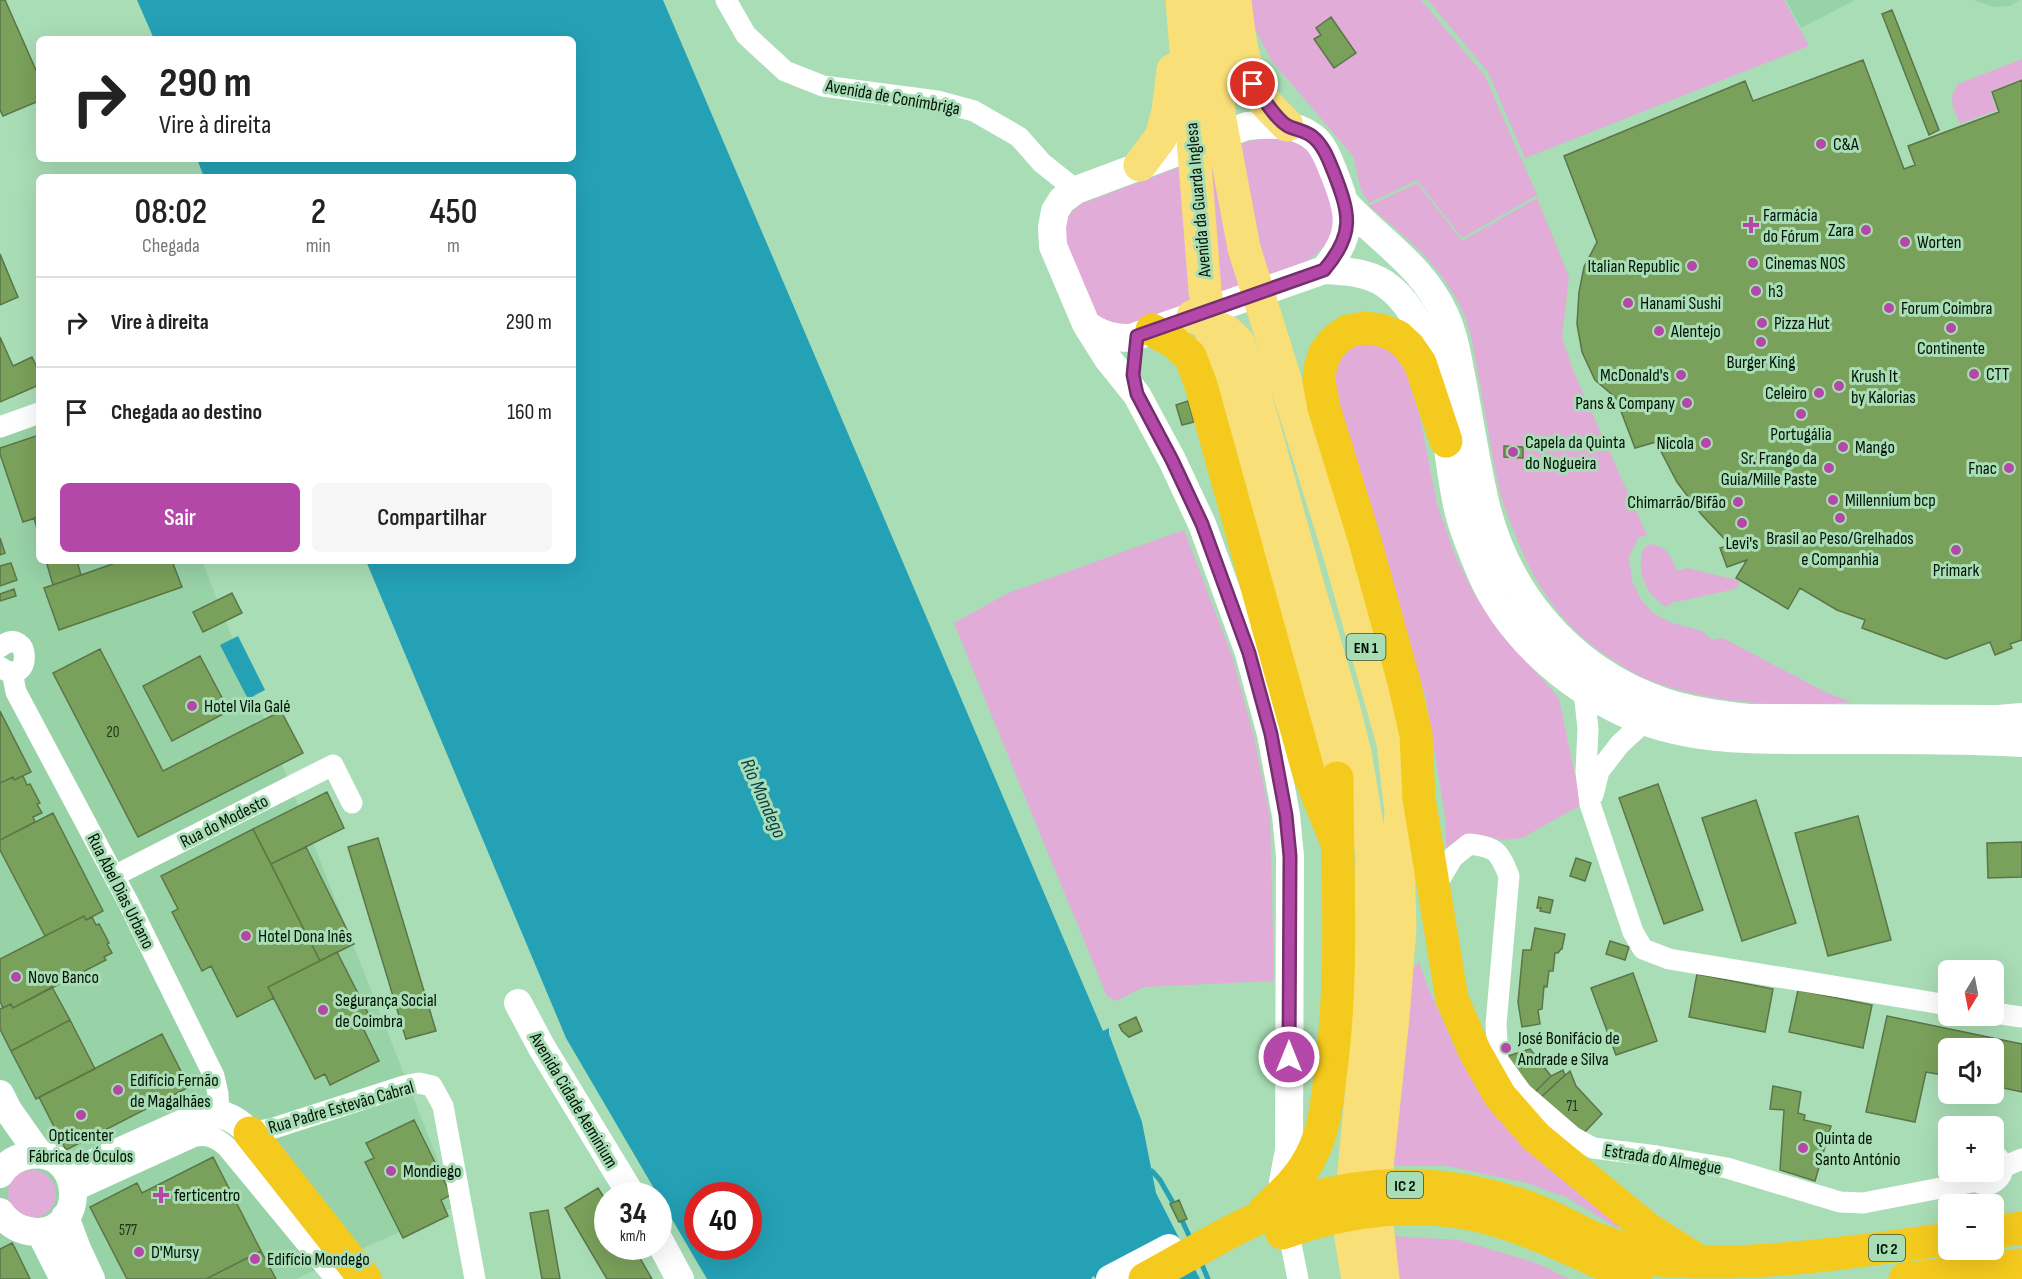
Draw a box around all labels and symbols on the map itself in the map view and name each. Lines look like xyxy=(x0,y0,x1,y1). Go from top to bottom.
pin xyxy=(1227,58,1278,109)
street label: Avenida de Conímbriga xyxy=(823,75,962,120)
street label: Avenida da Guarda Inglesa xyxy=(1181,122,1216,279)
place label: C&A xyxy=(1833,134,1859,155)
marker: C&A xyxy=(1814,137,1828,151)
place label: Farmácia do Fórum xyxy=(1763,205,1819,247)
marker: Farmácia do Fórum xyxy=(1744,218,1758,232)
place label: Zara xyxy=(1828,220,1854,241)
marker: Zara xyxy=(1859,223,1873,237)
place label: Worten xyxy=(1917,232,1962,253)
marker: Worten xyxy=(1898,235,1912,249)
place label: Cinemas NOS xyxy=(1765,253,1846,274)
place label: Italian Republic xyxy=(1587,256,1680,277)
marker: Cinemas NOS xyxy=(1746,256,1760,270)
marker: Italian Republic xyxy=(1685,259,1699,273)
place label: h3 xyxy=(1768,281,1783,302)
marker: h3 xyxy=(1749,284,1763,298)
place label: Hanami Sushi xyxy=(1640,293,1721,314)
marker: Hanami Sushi xyxy=(1621,296,1635,310)
place label: Forum Coimbra xyxy=(1901,298,1992,319)
marker: Forum Coimbra xyxy=(1882,301,1896,315)
place label: Pizza Hut xyxy=(1774,313,1830,334)
marker: Pizza Hut xyxy=(1755,316,1769,330)
place label: Alentejo xyxy=(1670,321,1721,342)
marker: Continente xyxy=(1944,321,1958,335)
marker: Alentejo xyxy=(1652,324,1666,338)
marker: Burger King xyxy=(1754,335,1768,349)
place label: Continente xyxy=(1917,338,1985,359)
place label: Burger King xyxy=(1726,352,1796,373)
place label: CTT xyxy=(1986,364,2009,385)
place label: McDonald's xyxy=(1600,365,1669,386)
place label: Krush It by Kalorias xyxy=(1851,366,1916,408)
marker: CTT xyxy=(1967,367,1981,381)
marker: McDonald's xyxy=(1674,368,1688,382)
marker: Krush It by Kalorias xyxy=(1832,379,1846,393)
place label: Celeiro xyxy=(1765,383,1807,404)
marker: Celeiro xyxy=(1812,386,1826,400)
place label: Pans & Company xyxy=(1575,393,1675,414)
marker: Pans & Company xyxy=(1680,396,1694,410)
marker: Portugália xyxy=(1794,407,1808,421)
place label: Portugália xyxy=(1770,424,1832,445)
place label: Capela da Quinta do Nogueira xyxy=(1525,432,1625,474)
place label: Nicola xyxy=(1657,433,1694,454)
marker: Nicola xyxy=(1699,436,1713,450)
place label: Mango xyxy=(1855,437,1895,458)
marker: Mango xyxy=(1836,440,1850,454)
marker: Capela da Quinta do Nogueira xyxy=(1506,445,1520,459)
place label: Sr. Frango da Guia/Mille Paste xyxy=(1721,448,1817,490)
place label: Fnac xyxy=(1968,458,1997,479)
marker: Sr. Frango da Guia/Mille Paste xyxy=(1822,461,1836,475)
marker: Fnac xyxy=(2002,461,2016,475)
place label: Millennium bcp xyxy=(1845,490,1936,511)
place label: Chimarrão/Bifão xyxy=(1627,492,1726,513)
marker: Millennium bcp xyxy=(1826,493,1840,507)
marker: Chimarrão/Bifão xyxy=(1731,495,1745,509)
marker: Brasil ao Peso/Grelhados e Companhia xyxy=(1833,511,1847,525)
marker: Levi's xyxy=(1735,516,1749,530)
place label: Brasil ao Peso/Grelhados e Companhia xyxy=(1766,528,1914,570)
place label: Levi's xyxy=(1725,533,1759,554)
marker: Primark xyxy=(1949,543,1963,557)
place label: Primark xyxy=(1933,560,1979,581)
road number: EN 1 xyxy=(1346,634,1386,660)
place label: Hotel Vila Galé xyxy=(204,696,290,717)
marker: Hotel Vila Galé xyxy=(185,699,199,713)
house number: 20 xyxy=(107,723,119,742)
water label: Rio Mondego xyxy=(735,755,791,842)
street label: Rua do Modesto xyxy=(177,790,272,853)
street label: Rua Abel Dias Urbano xyxy=(82,830,159,952)
place label: Hotel Dona Inês xyxy=(258,926,352,947)
marker: Hotel Dona Inês xyxy=(239,929,253,943)
north arrow xyxy=(1938,960,2004,1026)
place label: Novo Banco xyxy=(28,967,99,988)
marker: Novo Banco xyxy=(9,970,23,984)
place label: Segurança Social de Coimbra xyxy=(335,990,437,1032)
marker: Segurança Social de Coimbra xyxy=(316,1003,330,1017)
position arrow xyxy=(1257,1025,1321,1089)
street label: Avenida Cidade Aeminium xyxy=(524,1028,622,1172)
place label: José Bonifácio de Andrade e Silva xyxy=(1517,1028,1620,1070)
marker: José Bonifácio de Andrade e Silva xyxy=(1499,1041,1513,1055)
place label: Edifício Fernão de Magalhães xyxy=(130,1070,219,1112)
street label: Rua Padre Estevão Cabral xyxy=(266,1077,416,1138)
marker: Edifício Fernão de Magalhães xyxy=(111,1083,125,1097)
house number: 71 xyxy=(1566,1097,1578,1116)
marker: Opticenter Fábrica de Óculos xyxy=(74,1108,88,1122)
place label: Opticenter Fábrica de Óculos xyxy=(29,1125,133,1167)
place label: Quinta de Santo António xyxy=(1815,1128,1900,1170)
street label: Estrada do Almegue xyxy=(1603,1140,1723,1179)
marker: Quinta de Santo António xyxy=(1796,1141,1810,1155)
place label: Mondiego xyxy=(403,1161,462,1182)
marker: Mondiego xyxy=(384,1164,398,1178)
road number: IC 2 xyxy=(1387,1172,1423,1198)
speed limit sign: 40 xyxy=(684,1182,762,1260)
place label: ferticentro xyxy=(174,1185,240,1206)
marker: ferticentro xyxy=(152,1186,170,1204)
house number: 577 xyxy=(119,1221,137,1240)
road number: IC 2 xyxy=(1869,1235,1905,1261)
place label: D'Mursy xyxy=(151,1242,199,1263)
marker: D'Mursy xyxy=(132,1245,146,1259)
place label: Edifício Mondego xyxy=(267,1249,370,1270)
marker: Edifício Mondego xyxy=(248,1252,262,1266)

